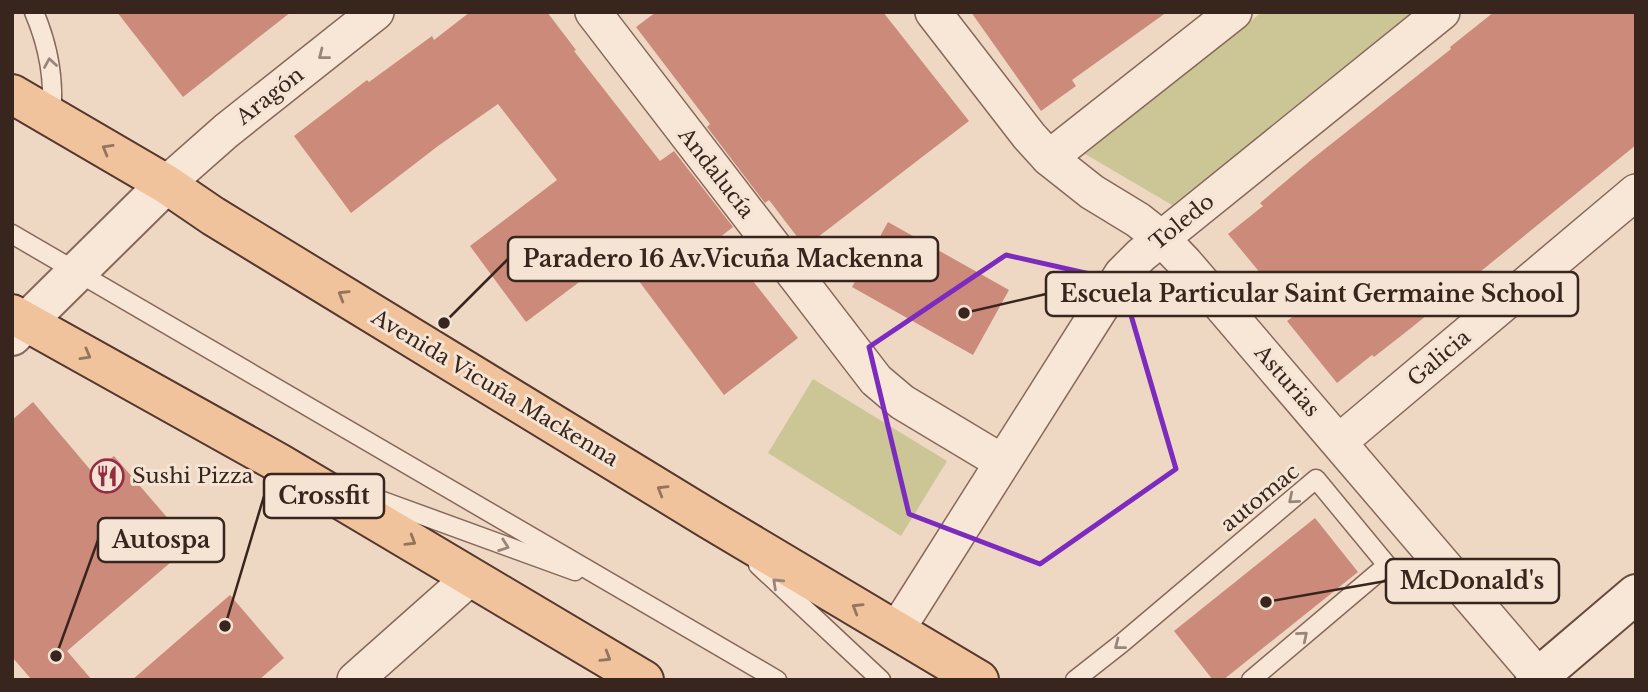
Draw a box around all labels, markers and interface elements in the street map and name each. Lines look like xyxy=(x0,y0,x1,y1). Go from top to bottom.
one-way arrow xyxy=(318,46,331,59)
one-way arrow xyxy=(43,58,58,69)
street label: Aragón xyxy=(230,62,309,131)
street label: Andalucía xyxy=(672,122,760,224)
one-way arrow xyxy=(102,145,115,158)
street label: Toledo xyxy=(1145,188,1219,256)
callout: Paradero 16 Av.Vicuña Mackenna xyxy=(508,237,938,281)
text: Paradero 16 Av.Vicuña Mackenna xyxy=(523,245,923,273)
callout: Escuela Particular Saint Germaine School xyxy=(1046,272,1578,316)
text: Escuela Particular Saint Germaine School xyxy=(1060,280,1564,308)
one-way arrow xyxy=(337,290,350,303)
street label: Avenida Vicuña Mackenna xyxy=(366,303,623,472)
street label: Galicia xyxy=(1402,324,1476,392)
street label: Asturias xyxy=(1248,339,1325,422)
one-way arrow xyxy=(79,347,91,360)
restaurant icon: Sushi Pizza xyxy=(88,457,126,495)
street label: automac xyxy=(1216,459,1304,537)
place label: Sushi Pizza xyxy=(132,463,254,489)
callout: Crossfit xyxy=(264,474,384,518)
text: Crossfit xyxy=(278,482,370,510)
one-way arrow xyxy=(657,486,670,499)
one-way arrow xyxy=(1288,491,1301,503)
callout: Autospa xyxy=(98,518,224,562)
text: Autospa xyxy=(111,526,210,554)
one-way arrow xyxy=(403,533,416,546)
one-way arrow xyxy=(498,537,510,551)
callout: McDonald's xyxy=(1386,559,1559,603)
text: McDonald's xyxy=(1400,567,1544,595)
one-way arrow xyxy=(772,579,785,591)
one-way arrow xyxy=(852,603,865,616)
one-way arrow xyxy=(1294,632,1307,644)
one-way arrow xyxy=(1114,637,1126,650)
one-way arrow xyxy=(599,649,612,662)

